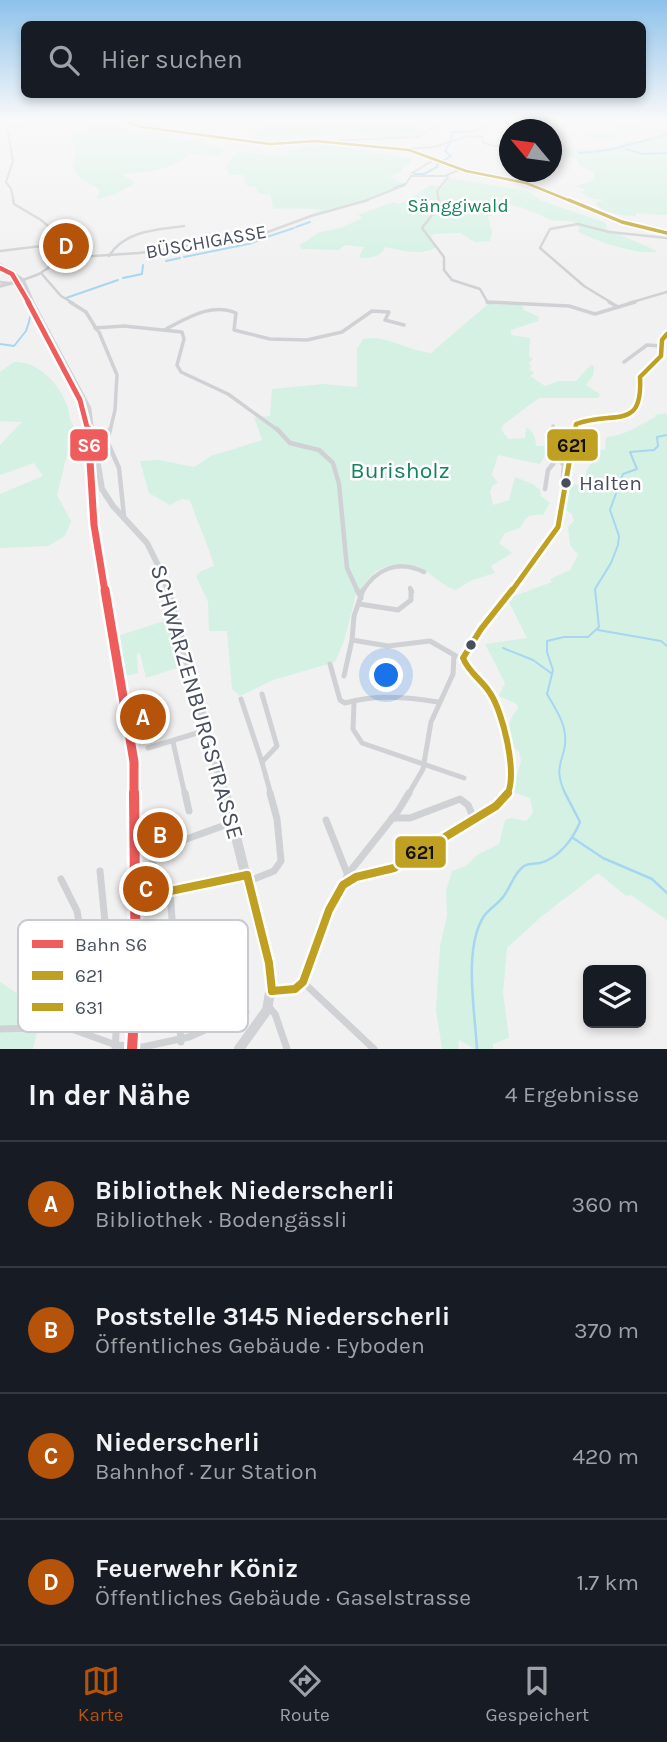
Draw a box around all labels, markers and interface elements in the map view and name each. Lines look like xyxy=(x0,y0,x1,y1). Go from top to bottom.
search box xyxy=(21,21,646,98)
icon: search xyxy=(45,41,83,79)
text: Hier suchen xyxy=(101,44,243,75)
north arrow xyxy=(499,119,562,182)
park label: Sänggiwald xyxy=(407,195,509,217)
pin: D xyxy=(43,220,89,272)
street label: BÜSCHIGASSE xyxy=(144,221,268,263)
line badge: S6 xyxy=(69,428,109,462)
line badge: 621 xyxy=(546,428,599,462)
text: S6 xyxy=(77,435,101,457)
text: 621 xyxy=(557,435,587,457)
park label: Burisholz xyxy=(350,457,450,484)
place label: Halten xyxy=(579,471,642,495)
marker: Halten xyxy=(559,476,573,490)
street label: SCHWARZENBURGSTRASSE xyxy=(145,561,249,843)
unlabelled marker xyxy=(464,638,478,652)
your location xyxy=(369,658,403,692)
pin: A xyxy=(120,691,166,743)
pin: B xyxy=(137,809,183,861)
line badge: 621 xyxy=(394,835,447,869)
text: 621 xyxy=(405,842,435,864)
pin: C xyxy=(123,863,169,915)
legend xyxy=(18,920,248,1032)
text: Bahn S6 xyxy=(75,934,147,956)
text: 621 xyxy=(75,965,103,987)
map controls xyxy=(583,965,646,1028)
button: layers xyxy=(583,965,646,1028)
text: 631 xyxy=(75,997,103,1019)
text: In der Nähe xyxy=(28,1077,191,1113)
text: 4 Ergebnisse xyxy=(505,1081,639,1108)
text: Bibliothek Niederscherli xyxy=(95,1175,395,1206)
text: A xyxy=(44,1191,58,1218)
text: 360 m xyxy=(572,1191,639,1218)
text: Bibliothek · Bodengässli xyxy=(95,1206,347,1233)
text: Poststelle 3145 Niederscherli xyxy=(95,1301,450,1332)
text: B xyxy=(44,1317,58,1344)
text: 370 m xyxy=(574,1317,639,1344)
text: Öffentliches Gebäude · Eyboden xyxy=(95,1332,425,1359)
text: Niederscherli xyxy=(95,1427,260,1458)
text: C xyxy=(44,1443,58,1470)
text: 420 m xyxy=(572,1443,639,1470)
text: Bahnhof · Zur Station xyxy=(95,1458,318,1485)
text: Feuerwehr Köniz xyxy=(95,1553,298,1584)
text: D xyxy=(43,1569,59,1596)
text: 1.7 km xyxy=(577,1569,639,1596)
text: Öffentliches Gebäude · Gaselstrasse xyxy=(95,1584,471,1611)
tab: Karte xyxy=(78,1662,124,1726)
tab: Route xyxy=(279,1662,330,1726)
tab: Gespeichert xyxy=(486,1662,589,1726)

